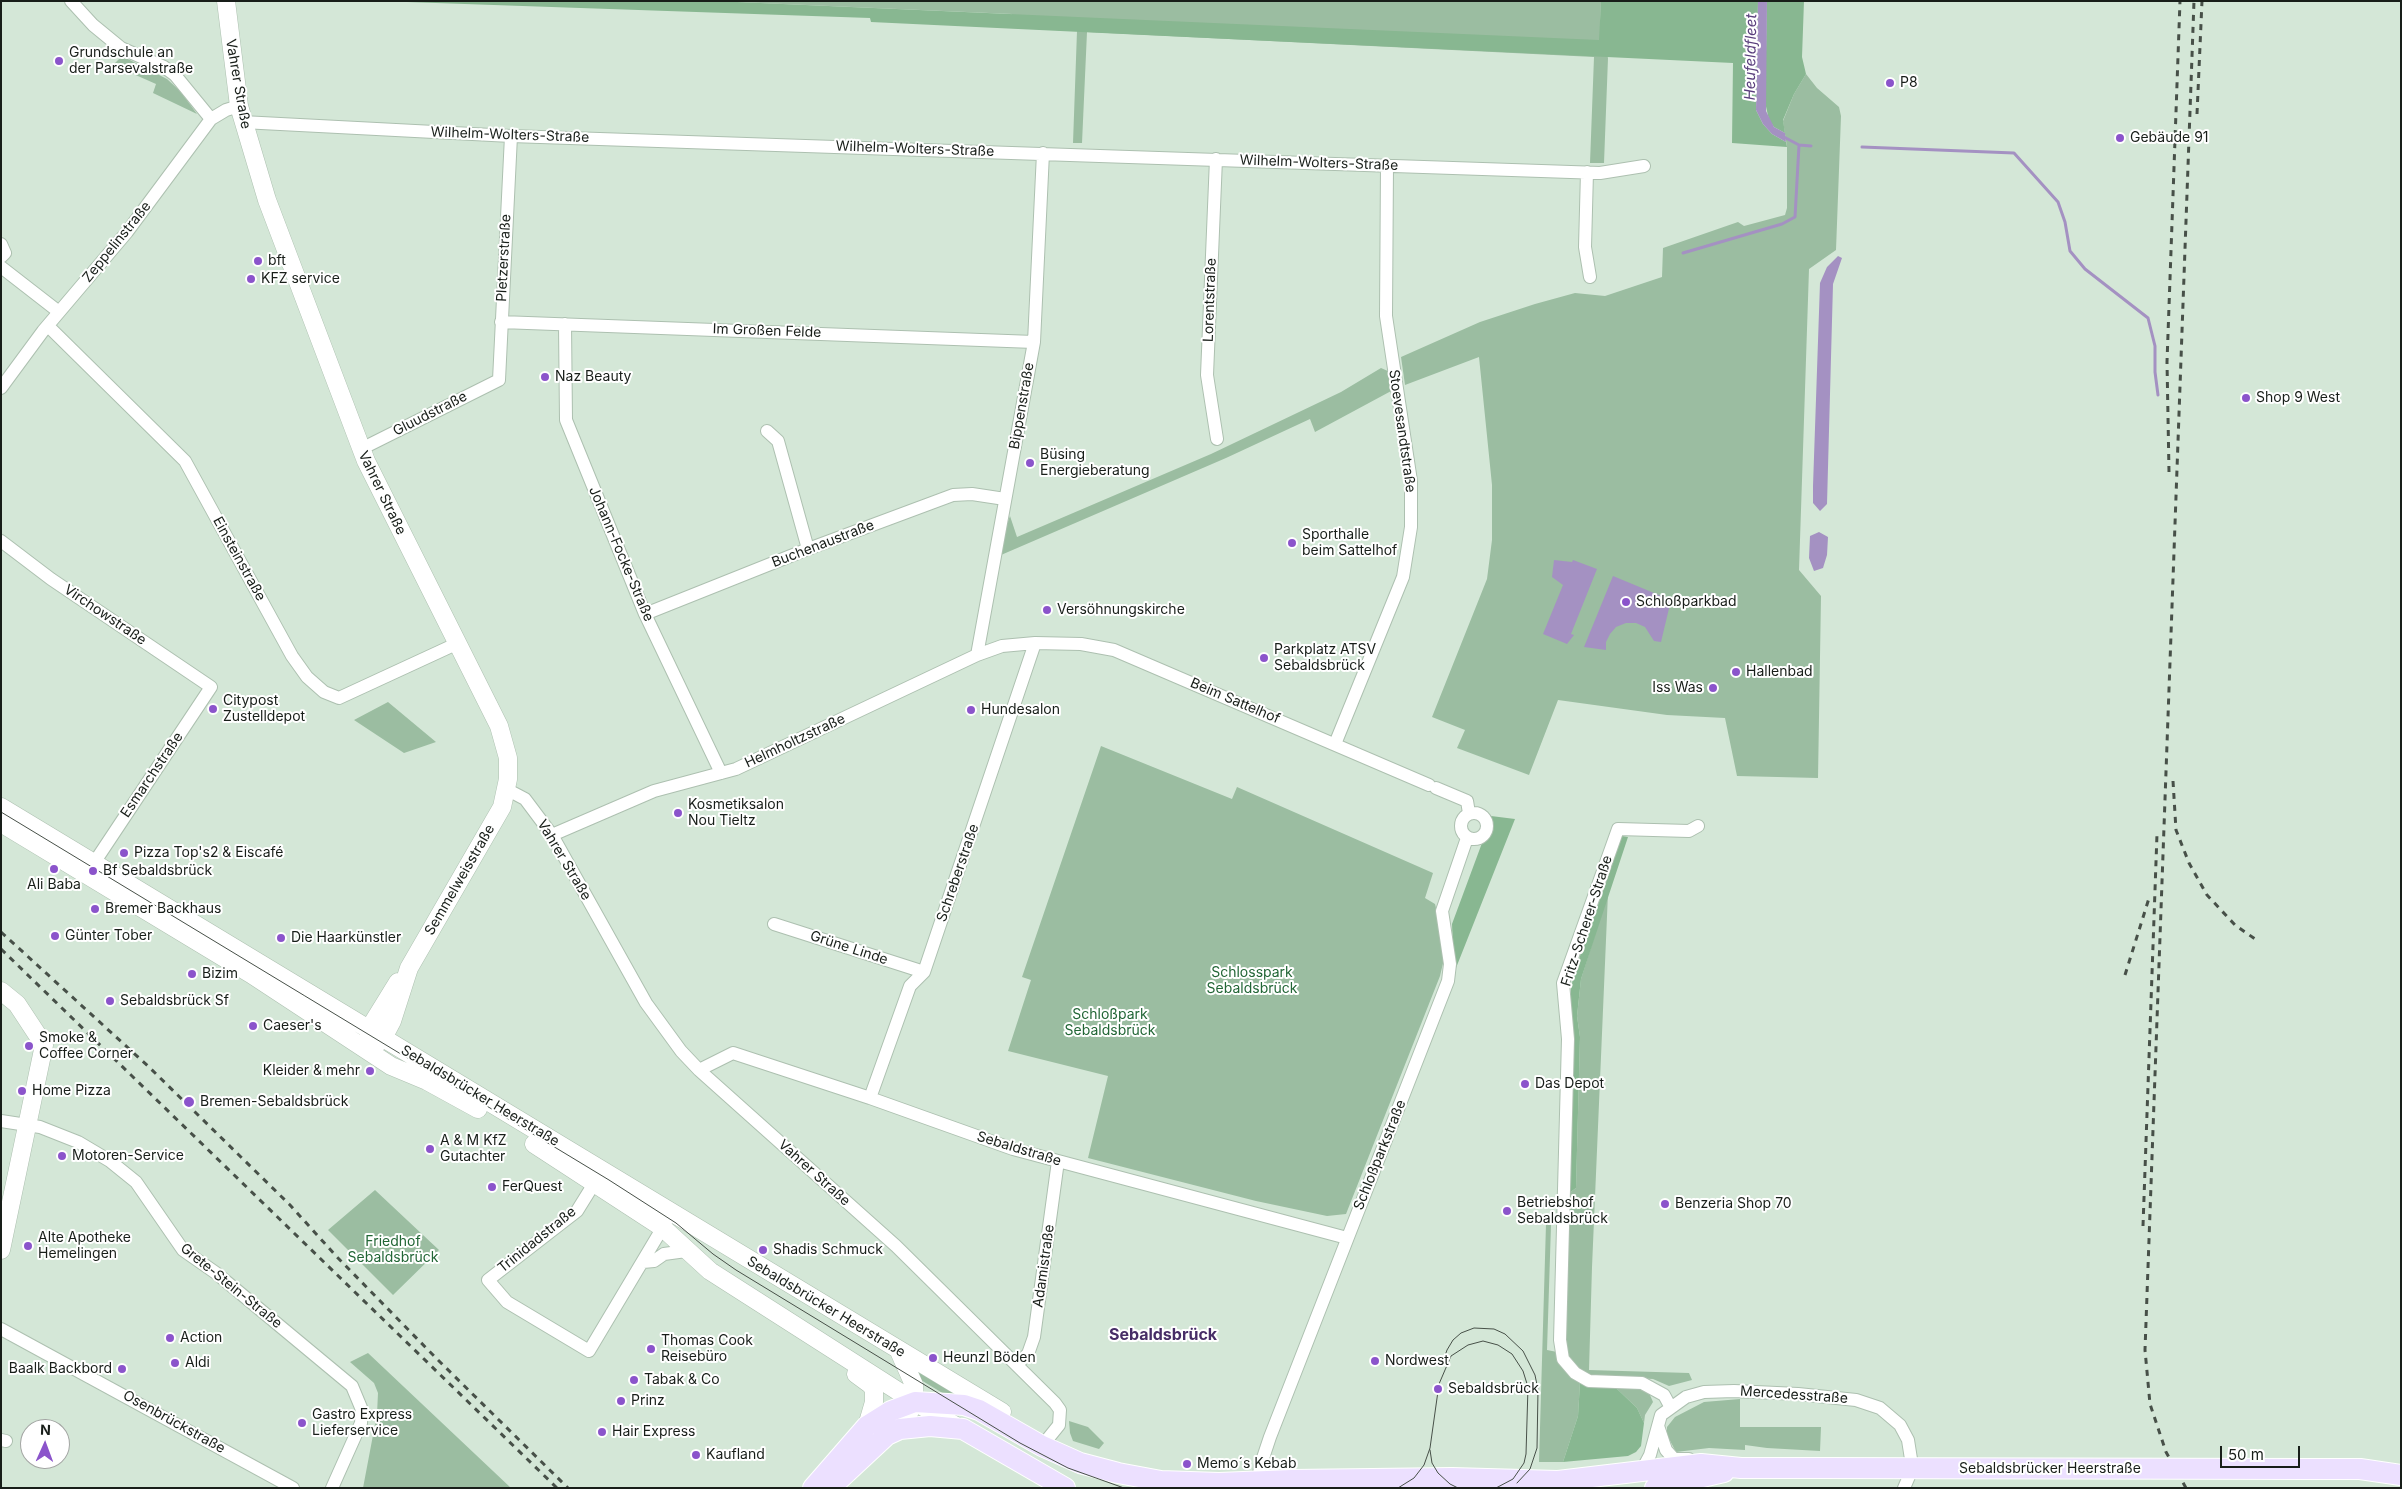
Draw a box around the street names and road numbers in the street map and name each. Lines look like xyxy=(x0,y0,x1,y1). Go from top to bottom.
street label: Vahrer Straße xyxy=(222,38,254,130)
street label: Wilhelm-Wolters-Straße xyxy=(430,124,590,146)
street label: Wilhelm-Wolters-Straße xyxy=(835,138,995,160)
street label: Wilhelm-Wolters-Straße xyxy=(1239,152,1399,174)
street label: Zeppelinstraße xyxy=(79,198,155,286)
street label: Pletzerstraße xyxy=(493,214,515,302)
street label: Lorentstraße xyxy=(1200,258,1220,342)
street label: Im Großen Felde xyxy=(712,321,822,341)
street label: Bippenstraße xyxy=(1006,361,1038,451)
street label: Stoevesandtstraße xyxy=(1385,368,1419,494)
street label: Gluudstraße xyxy=(390,388,470,440)
street label: Vahrer Straße xyxy=(355,448,409,538)
street label: Johann-Focke-Straße xyxy=(585,484,657,624)
street label: Einsteinstraße xyxy=(209,514,269,604)
street label: Buchenaustraße xyxy=(769,517,877,571)
street label: Virchowstraße xyxy=(61,581,149,649)
street label: Beim Sattelhof xyxy=(1188,675,1282,727)
street label: Helmholtzstraße xyxy=(742,710,848,772)
street label: Esmarchstraße xyxy=(117,729,187,821)
street label: Vahrer Straße xyxy=(533,817,595,903)
street label: Semmelweisstraße xyxy=(421,822,499,938)
street label: Schreberstraße xyxy=(933,822,983,924)
street label: Fritz-Scherer-Straße xyxy=(1558,853,1616,989)
street label: Grüne Linde xyxy=(808,928,890,968)
street label: Sebaldsbrücker Heerstraße xyxy=(398,1042,562,1150)
street label: Schloßparkstraße xyxy=(1350,1097,1410,1213)
street label: Sebaldstraße xyxy=(975,1128,1063,1170)
street label: Vahrer Straße xyxy=(775,1136,853,1210)
street label: Trinidadstraße xyxy=(495,1203,579,1277)
street label: Adamistraße xyxy=(1030,1223,1058,1309)
street label: Grete-Stein-Straße xyxy=(177,1240,285,1332)
street label: Sebaldsbrücker Heerstraße xyxy=(744,1253,908,1361)
street label: Mercedesstraße xyxy=(1740,1383,1848,1407)
street label: Osenbrückstraße xyxy=(120,1387,228,1457)
street label: Sebaldsbrücker Heerstraße xyxy=(1959,1461,2141,1477)

